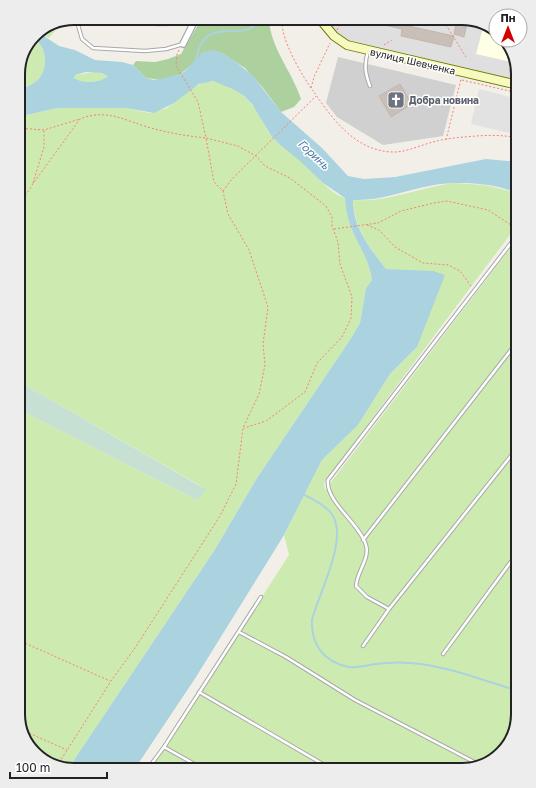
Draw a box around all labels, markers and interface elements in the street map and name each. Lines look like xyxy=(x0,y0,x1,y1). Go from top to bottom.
north arrow xyxy=(488,8,528,48)
text: Пн xyxy=(501,11,516,24)
street label: вулиця Шевченка xyxy=(369,45,457,77)
church icon: Добра новина xyxy=(386,90,406,110)
place label: Добра новина xyxy=(409,94,479,106)
water label: Горинь xyxy=(295,136,333,173)
scale bar xyxy=(10,754,107,780)
text: 100 m xyxy=(16,760,50,775)

